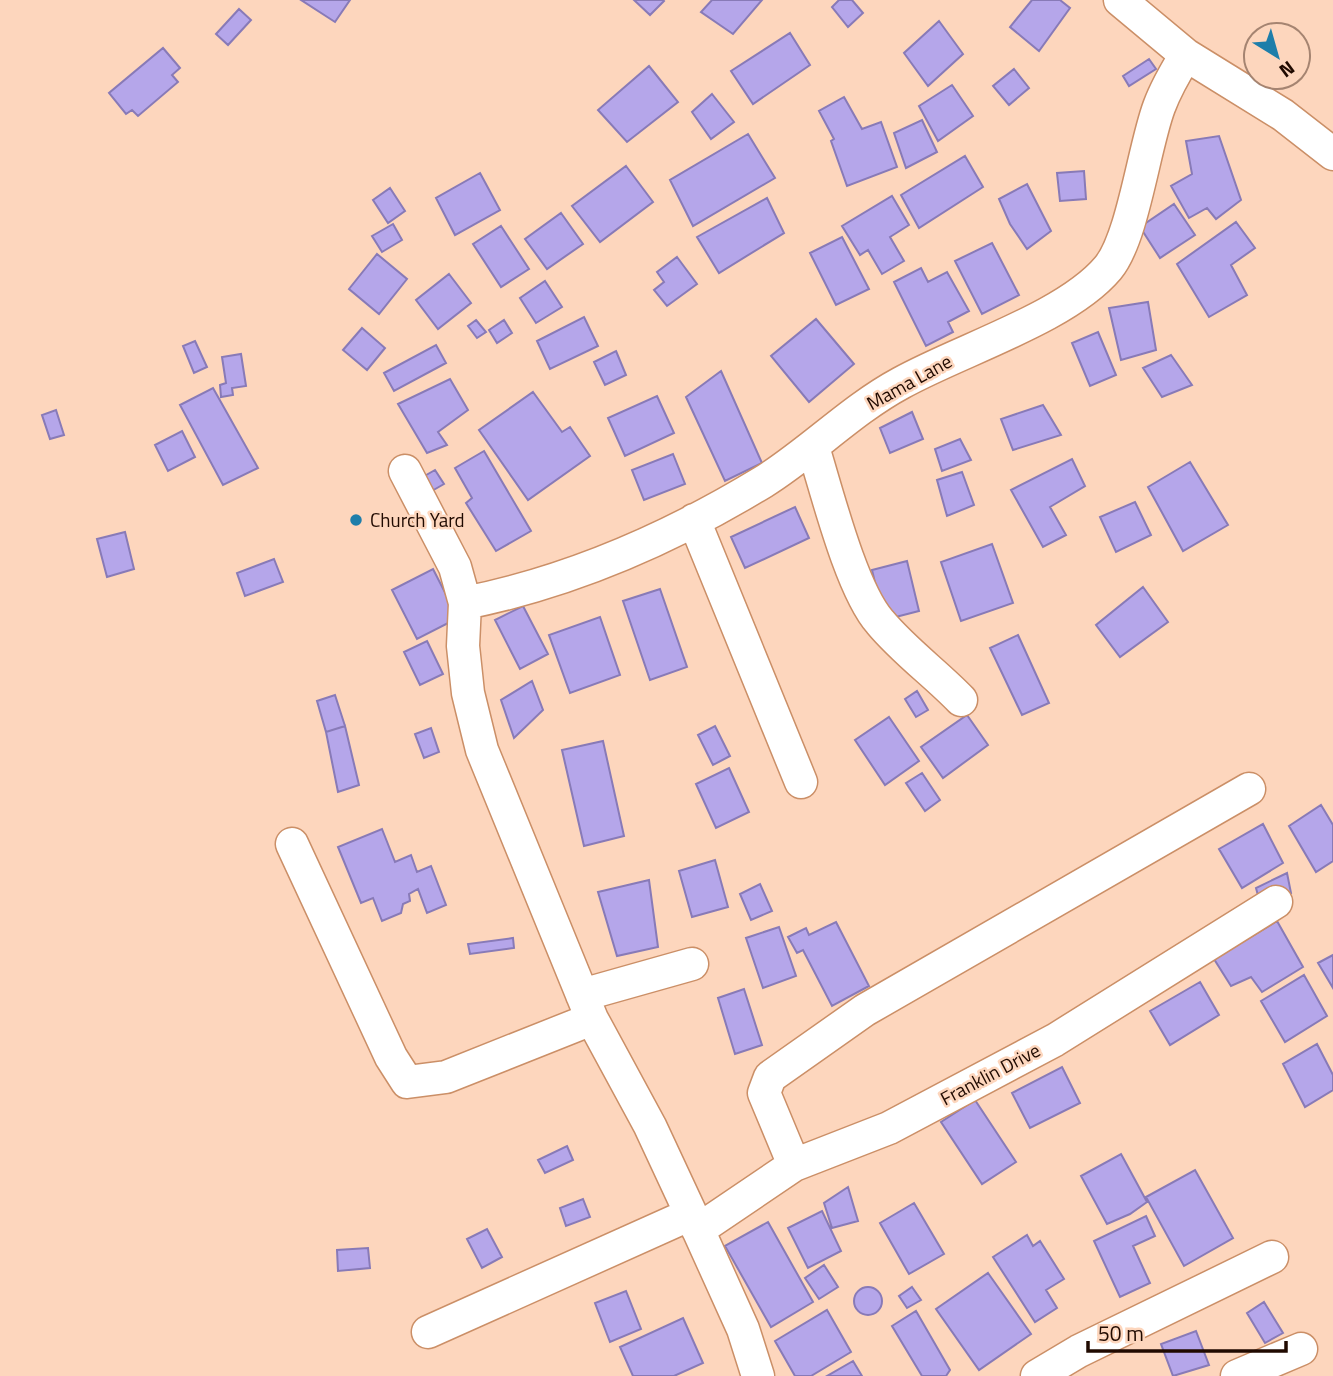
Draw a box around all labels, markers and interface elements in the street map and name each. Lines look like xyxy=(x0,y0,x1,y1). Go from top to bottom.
north arrow xyxy=(1242,21,1312,91)
text: N xyxy=(1274,54,1302,86)
street label: Mama Lane xyxy=(861,346,957,417)
place label: Church Yard xyxy=(370,505,465,534)
marker: Church Yard xyxy=(348,512,364,528)
street label: Franklin Drive xyxy=(935,1035,1045,1112)
scale bar xyxy=(1088,1310,1286,1354)
text: 50 m xyxy=(1098,1317,1144,1349)

